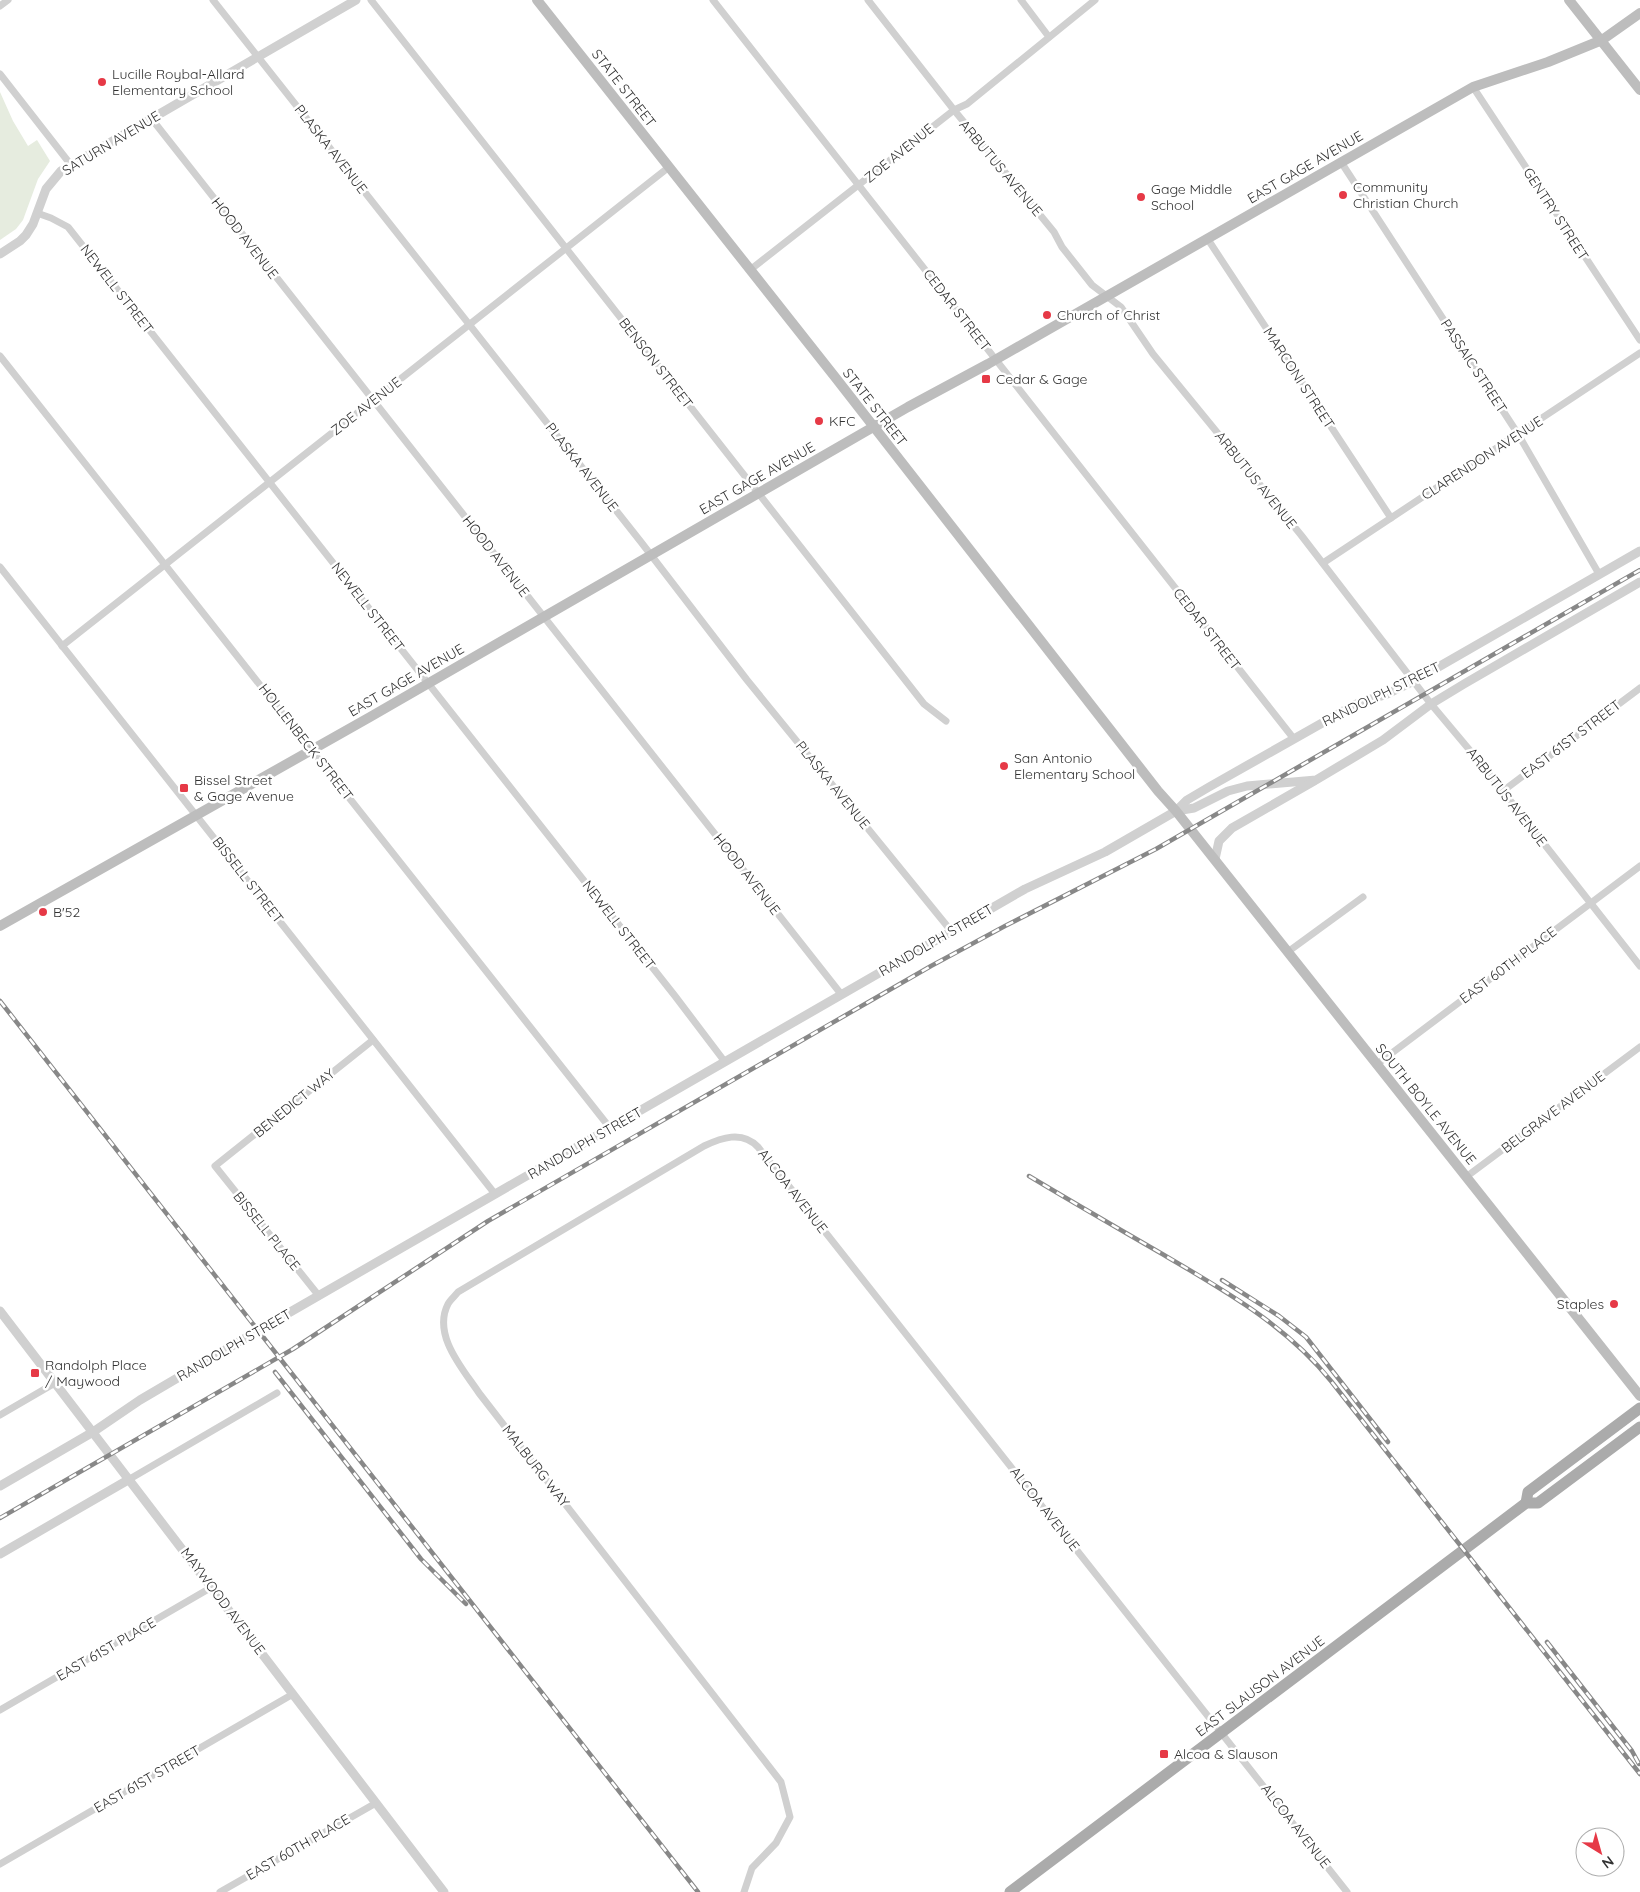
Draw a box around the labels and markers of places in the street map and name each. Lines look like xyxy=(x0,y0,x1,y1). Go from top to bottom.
place label: Lucille Roybal-Allard Elementary School xyxy=(112,65,245,99)
marker: Lucille Roybal-Allard Elementary School xyxy=(96,76,108,88)
place label: Community Christian Church xyxy=(1353,178,1459,212)
place label: Gage Middle School xyxy=(1151,180,1232,214)
marker: Community Christian Church xyxy=(1337,189,1349,201)
marker: Gage Middle School xyxy=(1135,191,1147,203)
place label: Church of Christ xyxy=(1057,306,1161,324)
marker: Church of Christ xyxy=(1041,309,1053,321)
place label: Cedar & Gage xyxy=(996,370,1087,388)
marker: Cedar & Gage xyxy=(980,373,992,385)
place label: KFC xyxy=(829,412,855,430)
marker: KFC xyxy=(813,415,825,427)
place label: San Antonio Elementary School xyxy=(1014,749,1135,783)
marker: San Antonio Elementary School xyxy=(998,760,1010,772)
place label: Bissel Street & Gage Avenue xyxy=(194,771,294,805)
marker: Bissel Street & Gage Avenue xyxy=(178,782,190,794)
place label: B'52 xyxy=(53,903,80,921)
marker: B'52 xyxy=(37,906,49,918)
place label: Staples xyxy=(1557,1295,1604,1313)
marker: Staples xyxy=(1608,1298,1620,1310)
place label: Randolph Place / Maywood xyxy=(45,1356,147,1390)
marker: Randolph Place / Maywood xyxy=(29,1367,41,1379)
place label: Alcoa & Slauson xyxy=(1174,1745,1278,1763)
marker: Alcoa & Slauson xyxy=(1158,1748,1170,1760)

